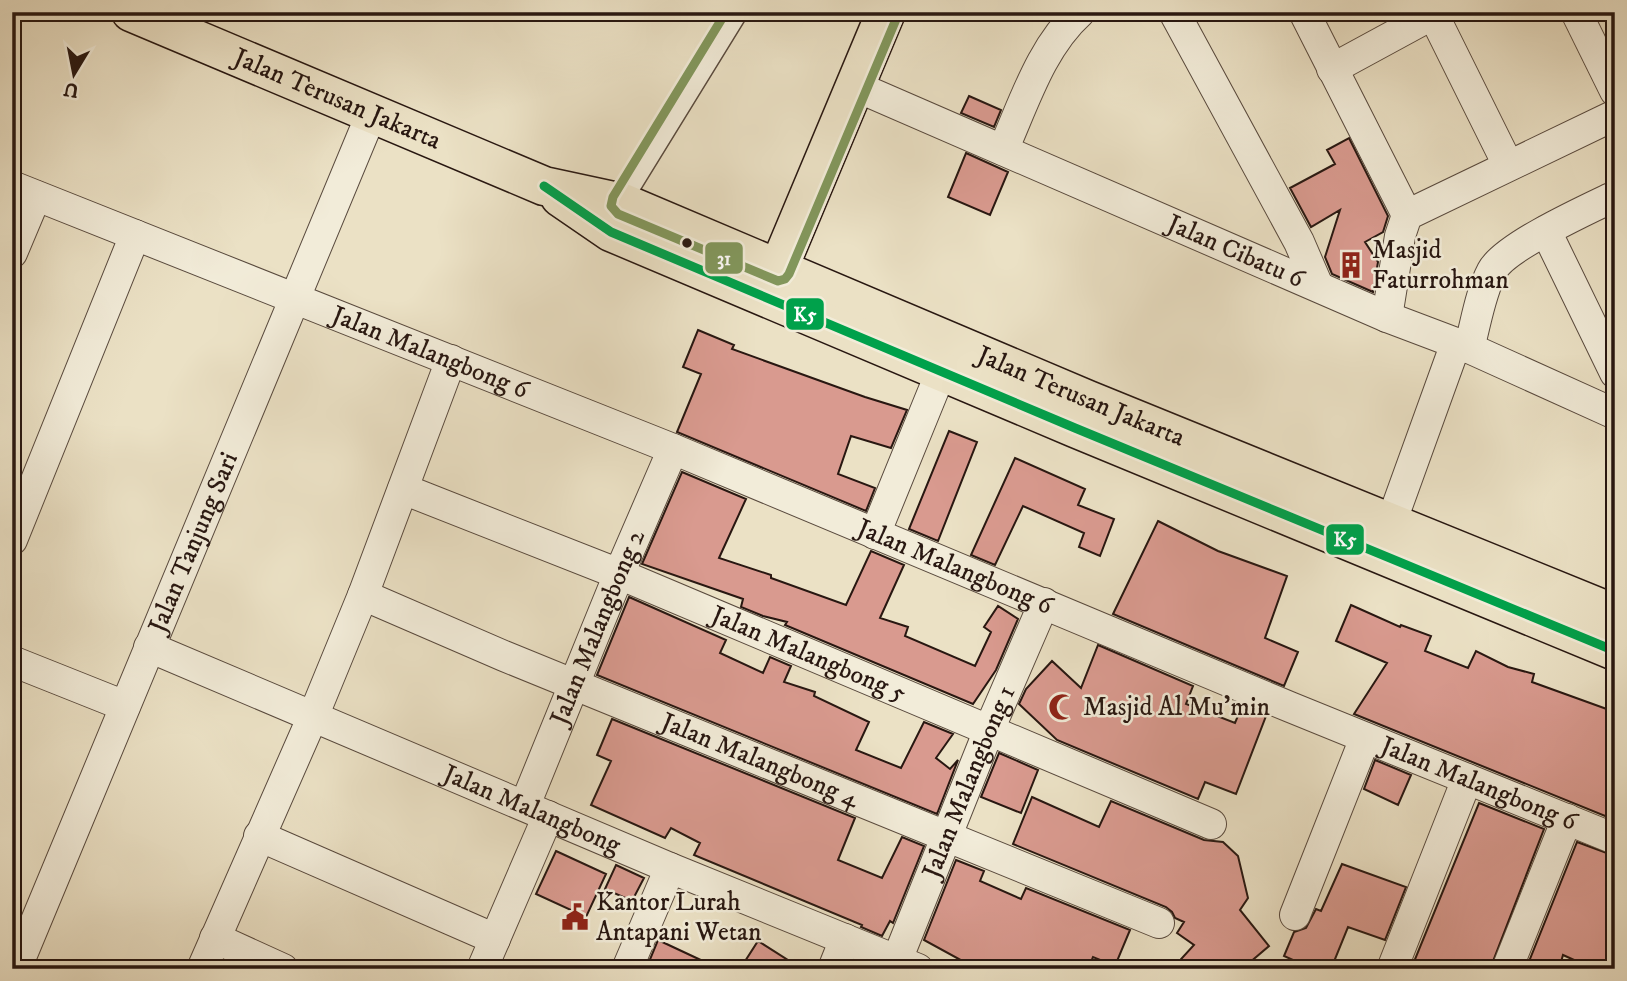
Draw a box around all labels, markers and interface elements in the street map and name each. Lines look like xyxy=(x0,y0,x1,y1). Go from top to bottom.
north arrow xyxy=(38,38,108,108)
street label: Jalan Terusan Jakarta xyxy=(227,40,446,157)
text: U xyxy=(62,77,81,102)
street label: Jalan Cibatu 6 xyxy=(1160,206,1311,296)
place label: Masjid Faturrohman xyxy=(1372,234,1509,297)
unlabelled marker xyxy=(680,236,694,250)
line badge: 31 xyxy=(704,241,744,275)
text: 31 xyxy=(717,248,731,271)
building icon: Masjid Faturrohman xyxy=(1336,250,1366,280)
line badge: K5 xyxy=(785,297,825,331)
street label: Jalan Malangbong 6 xyxy=(325,298,535,407)
text: K5 xyxy=(794,304,817,327)
street label: Jalan Terusan Jakarta xyxy=(970,338,1190,454)
street label: Jalan Tanjung Sari xyxy=(140,447,246,640)
street label: Jalan Malangbong 6 xyxy=(850,511,1059,623)
line badge: K5 xyxy=(1325,523,1365,556)
street label: Jalan Malangbong 2 xyxy=(542,524,653,732)
text: K5 xyxy=(1334,529,1357,552)
street label: Jalan Malangbong 5 xyxy=(704,598,911,710)
street label: Jalan Malangbong 1 xyxy=(914,680,1023,885)
place label: Masjid Al Mu'min xyxy=(1083,691,1270,724)
mosque icon: Masjid Al Mu'min xyxy=(1047,692,1077,722)
street label: Jalan Malangbong 4 xyxy=(654,705,865,816)
street label: Jalan Malangbong 6 xyxy=(1374,728,1583,839)
street label: Jalan Malangbong xyxy=(436,756,626,862)
place label: Kantor Lurah Antapani Wetan xyxy=(596,886,762,949)
public building icon: Kantor Lurah Antapani Wetan xyxy=(560,902,590,932)

